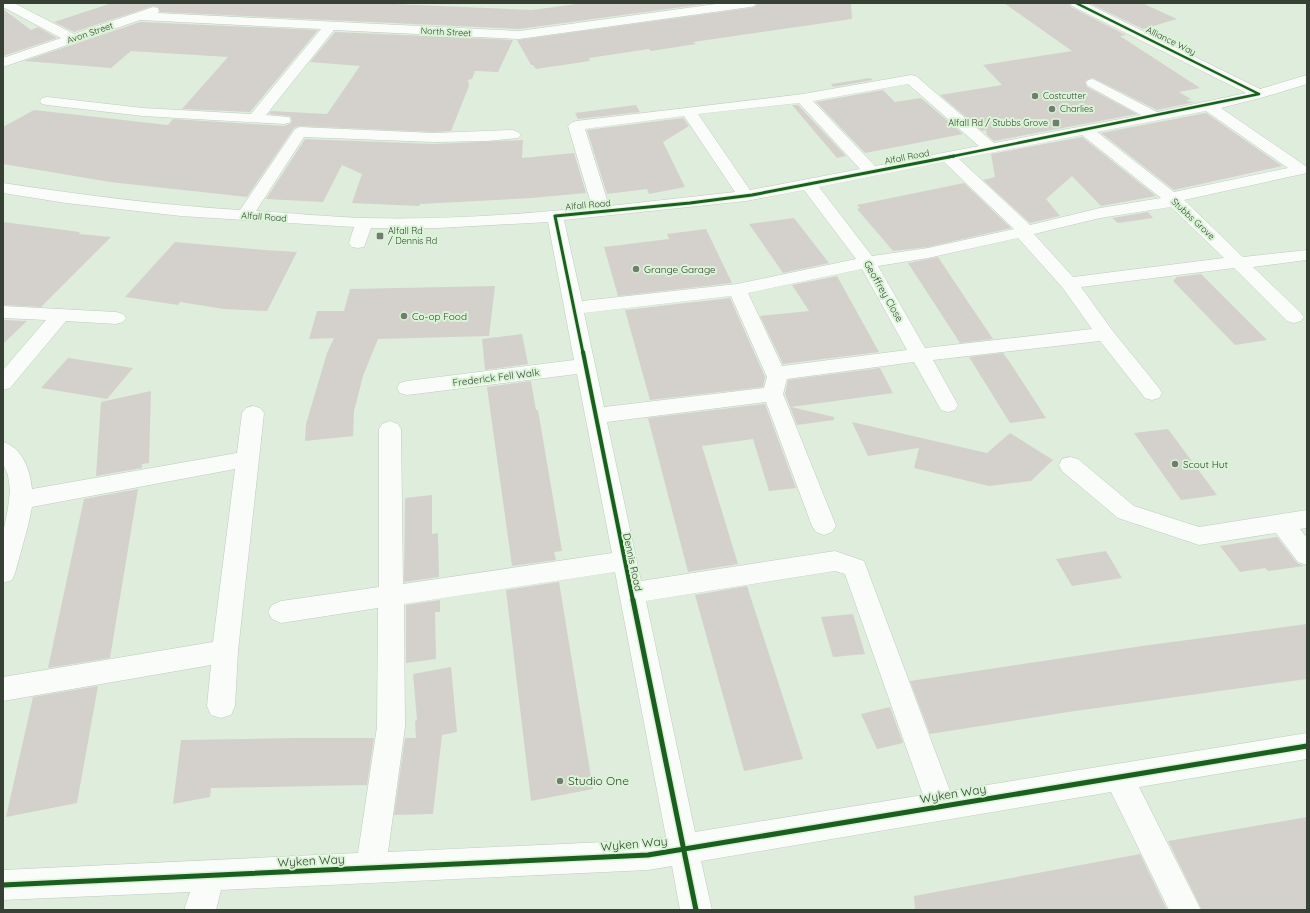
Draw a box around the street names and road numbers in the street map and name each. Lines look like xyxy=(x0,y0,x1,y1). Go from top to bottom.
street label: Avon Street xyxy=(65,20,114,46)
street label: Alliance Way xyxy=(1145,24,1198,57)
street label: North Street xyxy=(420,25,472,38)
street label: Alfall Road xyxy=(884,147,930,166)
street label: Stubbs Grove xyxy=(1169,196,1217,242)
street label: Alfall Road xyxy=(565,197,611,212)
street label: Alfall Road xyxy=(241,209,287,224)
street label: Geoffrey Close xyxy=(861,258,907,325)
street label: Frederick Fell Walk xyxy=(452,366,540,389)
street label: Dennis Road xyxy=(620,532,645,592)
street label: Wyken Way xyxy=(919,781,987,806)
street label: Wyken Way xyxy=(600,833,668,854)
street label: Wyken Way xyxy=(277,851,345,870)

